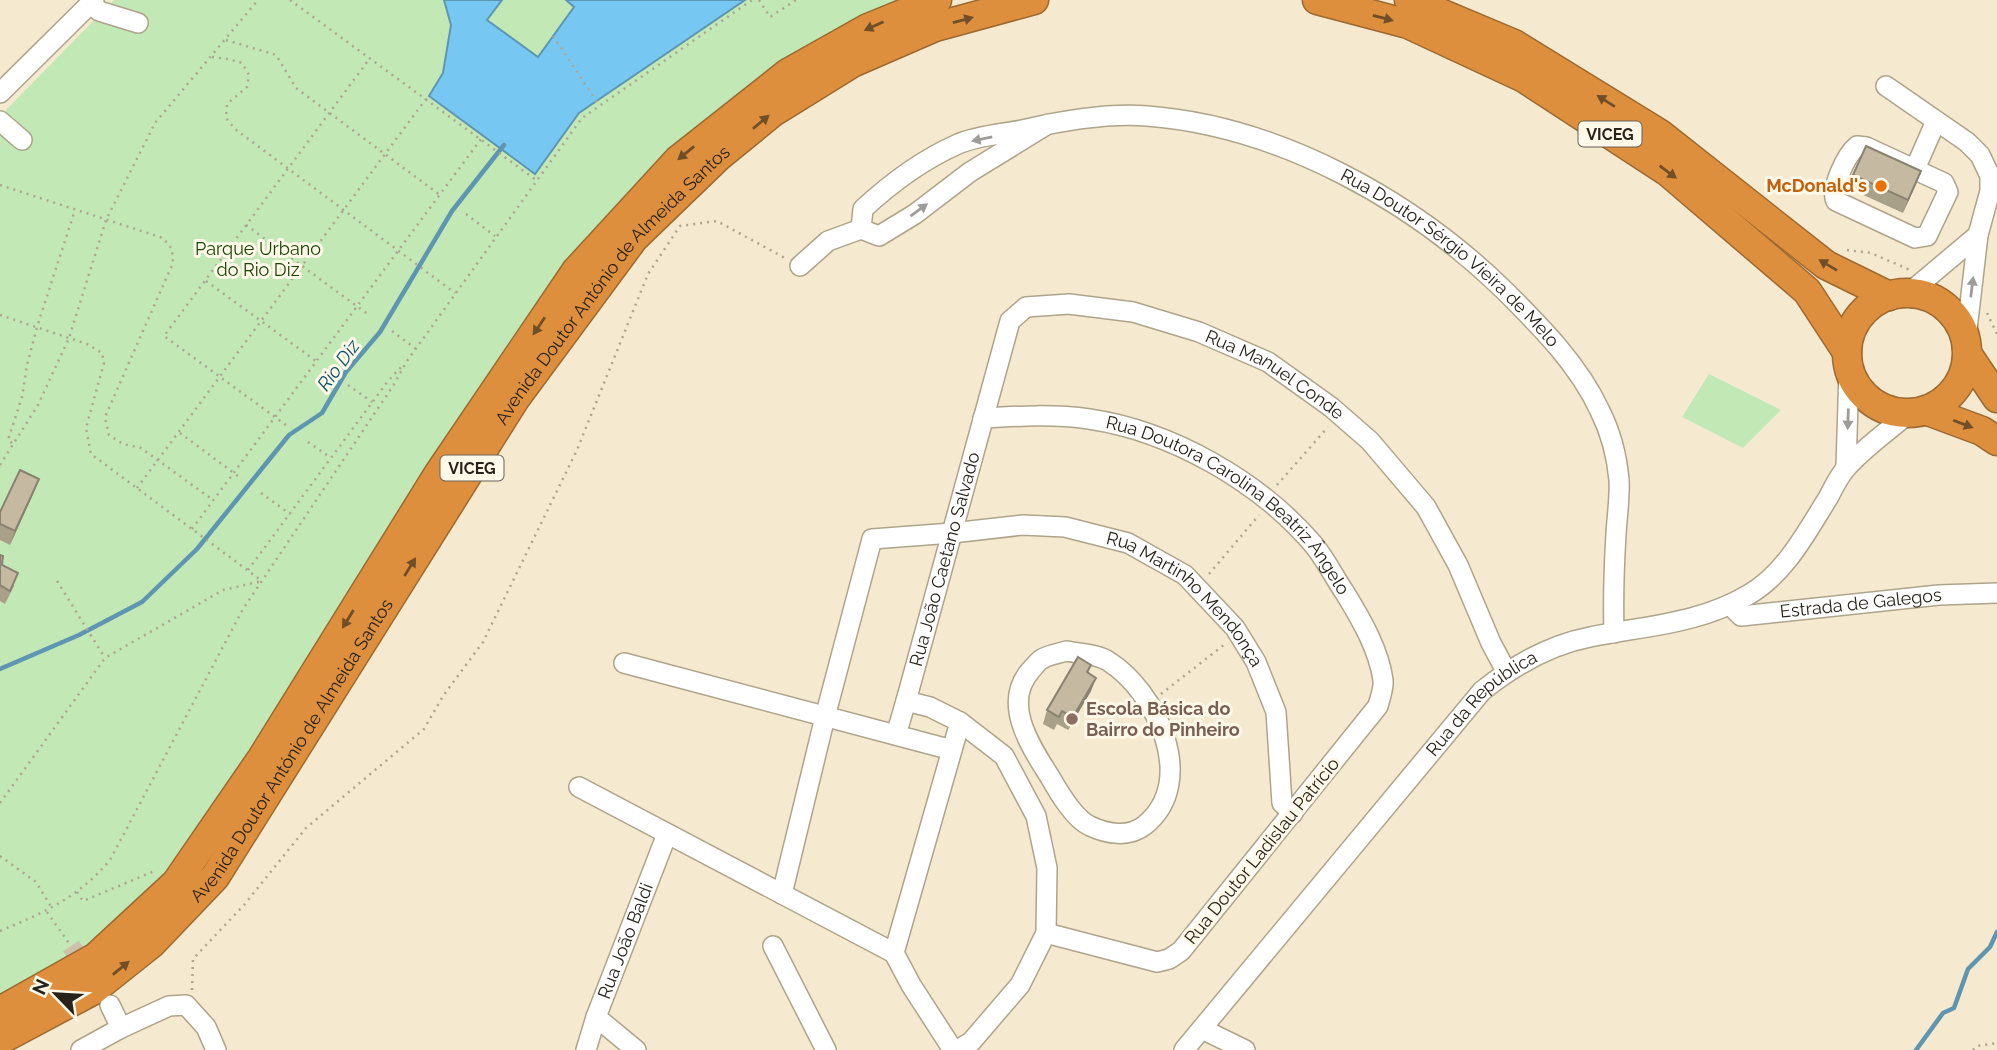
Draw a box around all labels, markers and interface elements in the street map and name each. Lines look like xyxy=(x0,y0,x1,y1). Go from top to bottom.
one-way arrow xyxy=(1373,13,1394,23)
one-way arrow xyxy=(952,14,974,25)
one-way arrow xyxy=(864,20,884,32)
one-way arrow xyxy=(1596,94,1616,107)
one-way arrow xyxy=(753,115,770,130)
road number: VICEG xyxy=(1578,122,1642,146)
one-way arrow xyxy=(971,133,993,144)
street label: Avenida Doutor António de Almeida Santos xyxy=(491,141,734,428)
one-way arrow xyxy=(678,146,696,161)
street label: Rua Doutor Sérgio Vieira de Melo xyxy=(1337,164,1564,351)
one-way arrow xyxy=(1658,165,1676,180)
place label: McDonald's xyxy=(1766,175,1867,196)
marker: McDonald's xyxy=(1873,178,1889,194)
one-way arrow xyxy=(910,203,928,217)
park label: Parque Urbano do Rio Diz xyxy=(195,238,321,280)
one-way arrow xyxy=(1818,258,1838,271)
one-way arrow xyxy=(1967,276,1978,298)
one-way arrow xyxy=(532,317,546,335)
street label: Rua Manuel Conde xyxy=(1202,325,1349,424)
water label: Rio Diz xyxy=(312,334,364,395)
one-way arrow xyxy=(1842,408,1853,430)
street label: Rua Doutora Carolina Beatriz Ângelo xyxy=(1104,411,1354,599)
one-way arrow xyxy=(1953,419,1974,430)
street label: Rua João Caetano Salvado xyxy=(905,449,984,669)
road number: VICEG xyxy=(440,456,504,481)
street label: Rua Martinho Mendonça xyxy=(1104,527,1267,670)
one-way arrow xyxy=(403,557,416,576)
street label: Estrada de Galegos xyxy=(1779,584,1943,622)
street label: Avenida Doutor António de Almeida Santos xyxy=(186,595,397,906)
one-way arrow xyxy=(342,610,355,629)
street label: Rua da República xyxy=(1421,646,1540,760)
place label: Escola Básica do Bairro do Pinheiro xyxy=(1086,698,1240,740)
marker: Escola Básica do Bairro do Pinheiro xyxy=(1064,711,1080,727)
street label: Rua Doutor Ladislau Patrício xyxy=(1180,753,1344,948)
street label: Rua João Baldi xyxy=(593,880,657,1002)
north arrow xyxy=(21,959,91,1029)
one-way arrow xyxy=(112,960,130,975)
text: N xyxy=(28,976,54,998)

